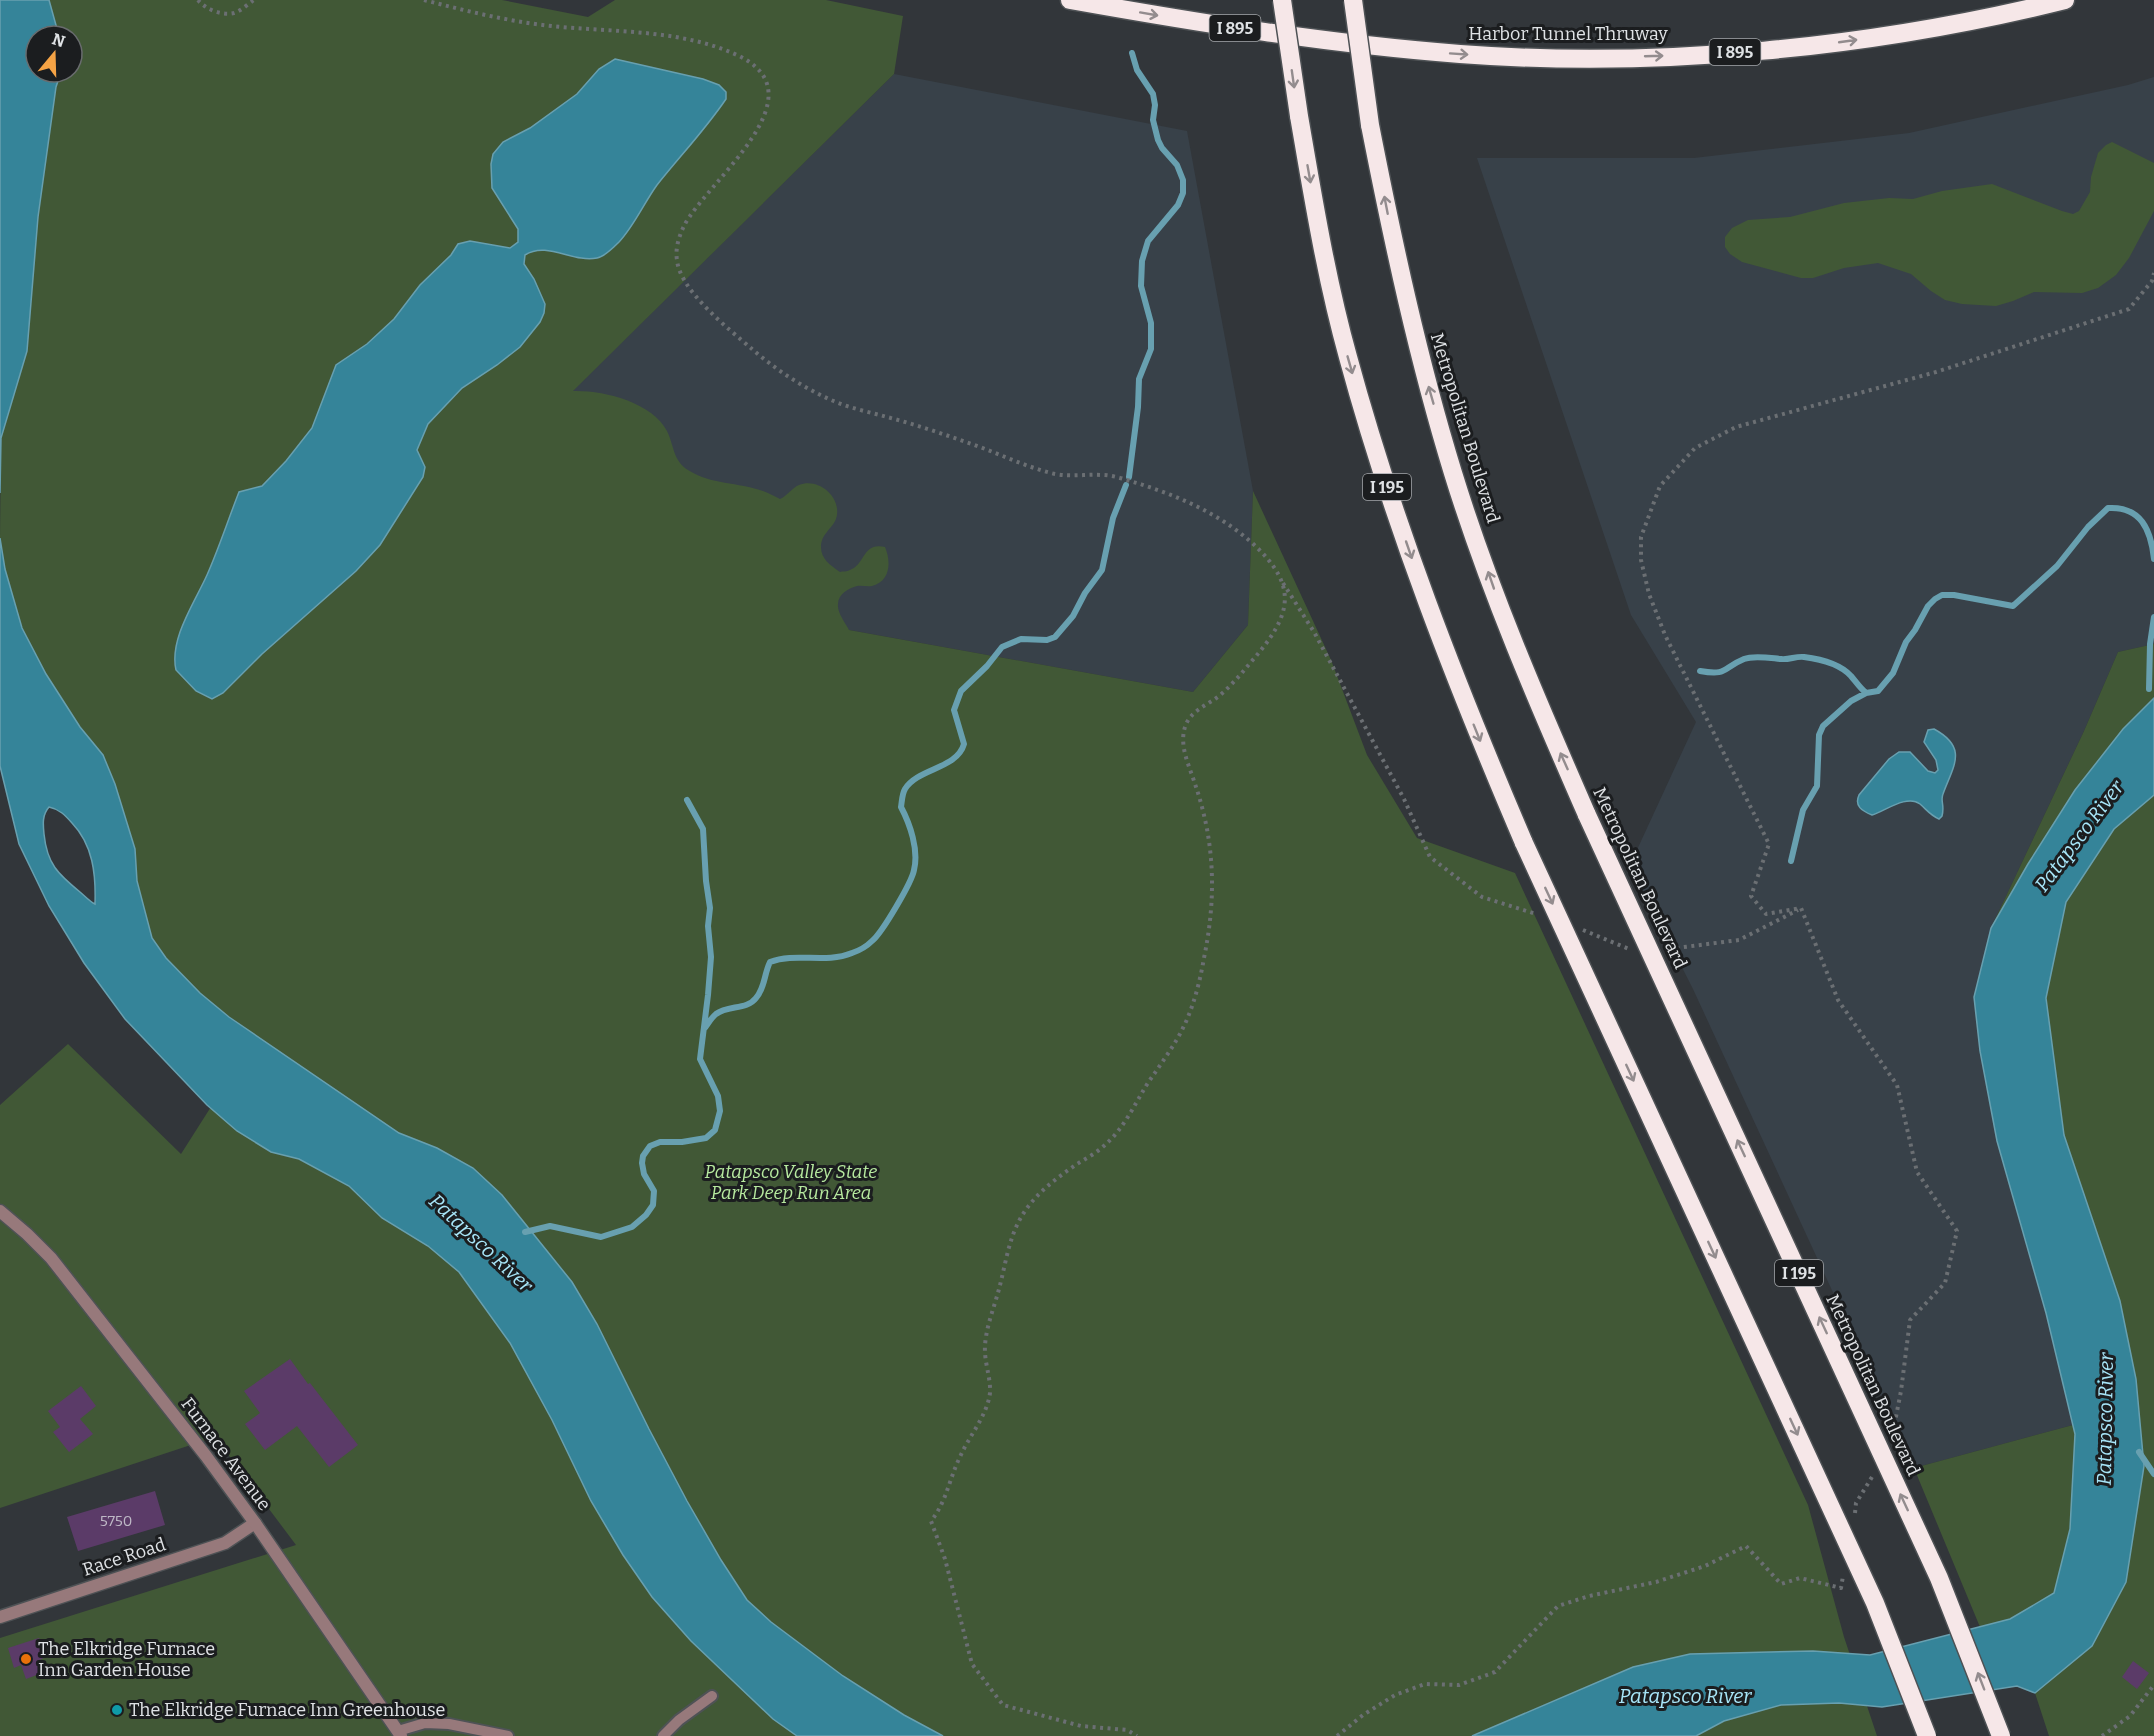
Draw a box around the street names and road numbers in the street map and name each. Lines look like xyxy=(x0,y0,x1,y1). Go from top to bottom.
road number: I 895 xyxy=(1210,15,1260,41)
street label: Harbor Tunnel Thruway xyxy=(1468,23,1668,45)
road number: I 895 xyxy=(1710,39,1760,65)
street label: Metropolitan Boulevard xyxy=(1426,330,1504,526)
road number: I 195 xyxy=(1363,474,1411,500)
street label: Metropolitan Boulevard xyxy=(1588,784,1692,972)
road number: I 195 xyxy=(1775,1260,1823,1286)
street label: Metropolitan Boulevard xyxy=(1821,1291,1925,1479)
street label: Furnace Avenue xyxy=(176,1393,276,1515)
street label: Race Road xyxy=(80,1533,169,1581)

